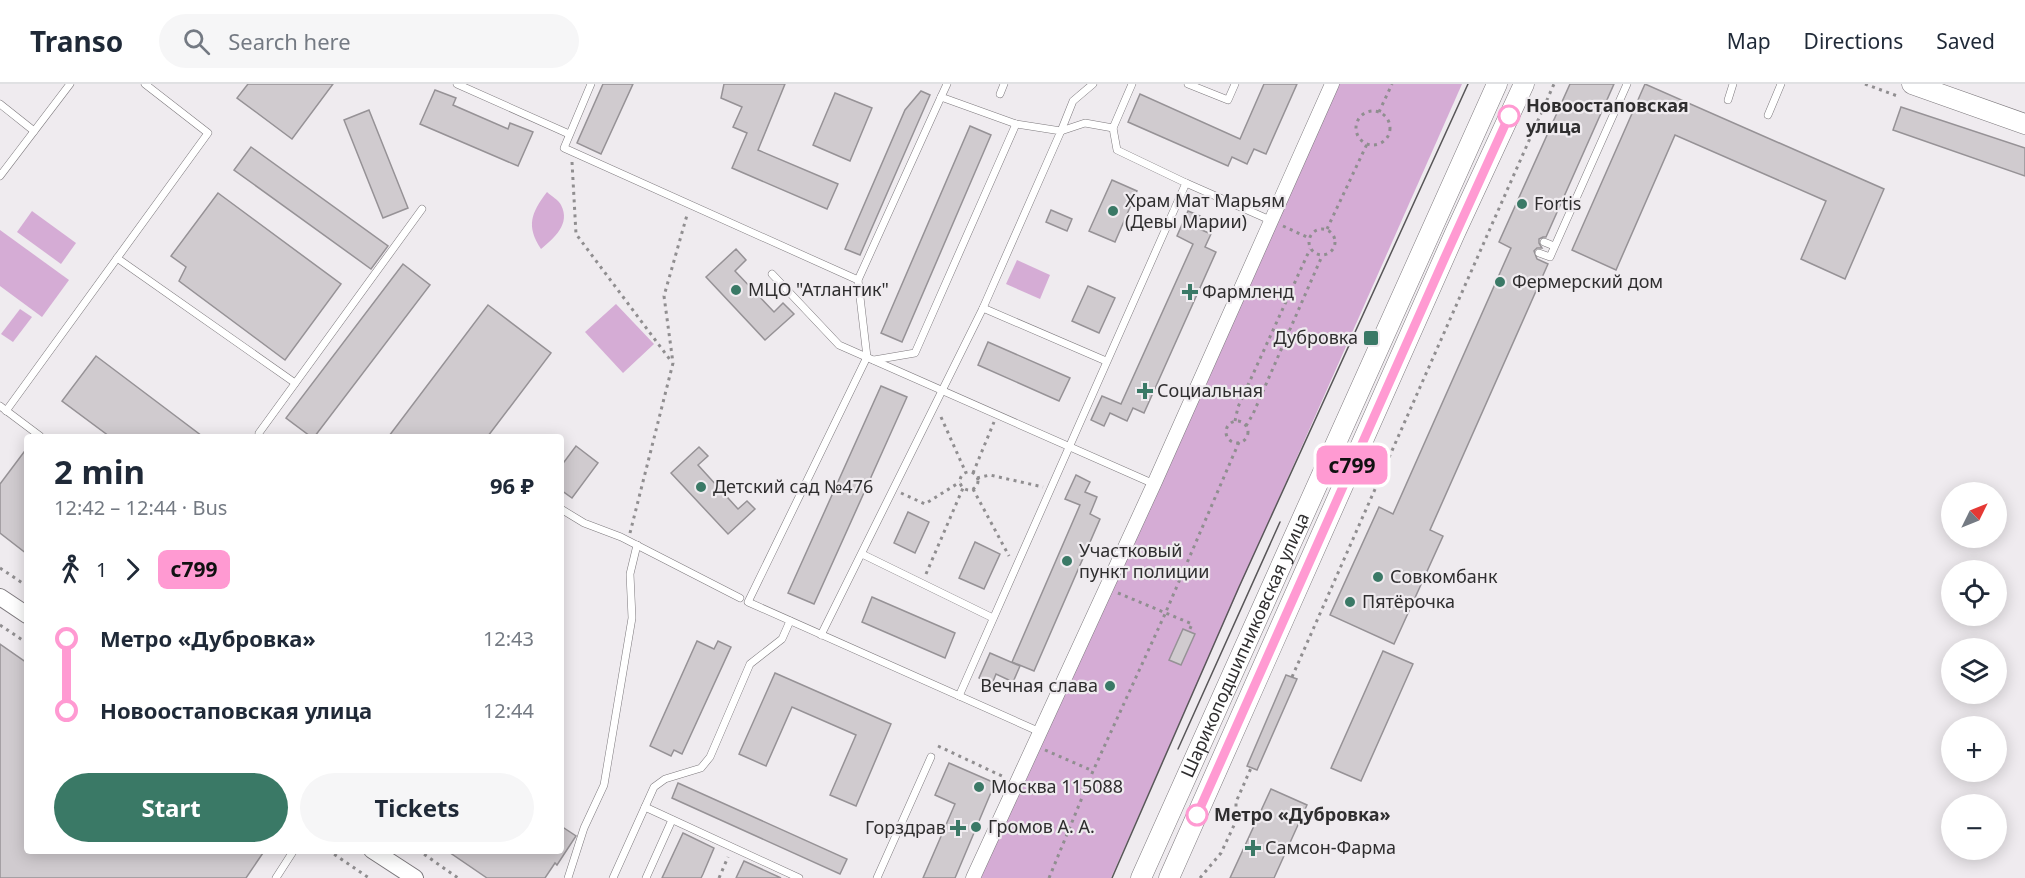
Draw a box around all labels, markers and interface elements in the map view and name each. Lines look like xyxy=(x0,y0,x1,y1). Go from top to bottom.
search box xyxy=(159,14,579,68)
text: Transo xyxy=(30,22,123,60)
icon: search xyxy=(180,25,213,58)
text: Search here xyxy=(228,26,351,56)
text: Map xyxy=(1727,27,1771,55)
text: Directions xyxy=(1804,27,1903,55)
text: Saved xyxy=(1936,27,1995,55)
place label: Новоостаповская улица xyxy=(1525,93,1689,138)
marker: Новоостаповская улица xyxy=(1498,105,1520,127)
place label: Храм Мат Марьям (Девы Марии) xyxy=(1125,188,1285,233)
place label: Fortis xyxy=(1534,191,1581,215)
marker: Fortis xyxy=(1515,197,1529,211)
marker: Храм Мат Марьям (Девы Марии) xyxy=(1106,204,1120,218)
place label: Фермерский дом xyxy=(1512,269,1663,293)
marker: Фермерский дом xyxy=(1493,275,1507,289)
place label: МЦО "Атлантик" xyxy=(748,277,889,301)
place label: Фармленд xyxy=(1202,279,1294,303)
marker: МЦО "Атлантик" xyxy=(729,283,743,297)
marker: Фармленд xyxy=(1183,285,1197,299)
place label: Дубровка xyxy=(1273,325,1358,349)
marker: Дубровка xyxy=(1362,329,1380,347)
place label: Социальная xyxy=(1157,378,1263,402)
marker: Социальная xyxy=(1138,384,1152,398)
line badge: с799 xyxy=(1310,446,1394,484)
text: 2 min xyxy=(54,449,145,494)
text: с799 xyxy=(1328,451,1376,479)
text: 96 ₽ xyxy=(490,470,534,500)
place label: Детский сад №476 xyxy=(713,474,873,498)
marker: Детский сад №476 xyxy=(694,480,708,494)
north arrow xyxy=(1941,482,2007,548)
map controls xyxy=(1941,482,2007,860)
text: 12:42 – 12:44 · Bus xyxy=(54,494,227,521)
street label: Шарикоподшипниковская улица xyxy=(1175,509,1314,781)
place label: Участковый пункт полиции xyxy=(1079,538,1209,583)
icon: walk xyxy=(54,553,87,586)
icon: forward xyxy=(116,553,149,586)
marker: Участковый пункт полиции xyxy=(1060,554,1074,568)
text: с799 xyxy=(170,555,218,583)
text: 1 xyxy=(96,556,107,583)
button: locate xyxy=(1941,560,2007,626)
place label: Совкомбанк xyxy=(1390,564,1498,588)
marker: Совкомбанк xyxy=(1371,570,1385,584)
place label: Пятёрочка xyxy=(1362,589,1455,613)
marker: Пятёрочка xyxy=(1343,595,1357,609)
text: Метро «Дубровка» xyxy=(100,623,316,653)
text: 12:43 xyxy=(483,625,534,652)
button: layers xyxy=(1941,638,2007,704)
place label: Вечная слава xyxy=(980,673,1098,697)
marker: Вечная слава xyxy=(1103,679,1117,693)
text: Новоостаповская улица xyxy=(100,695,372,725)
text: 12:44 xyxy=(483,697,534,724)
button: + xyxy=(1941,716,2007,782)
button: Start xyxy=(54,773,288,842)
button: Tickets xyxy=(300,773,534,842)
place label: Москва 115088 xyxy=(991,774,1123,798)
marker: Москва 115088 xyxy=(972,780,986,794)
button: − xyxy=(1941,794,2007,860)
place label: Метро «Дубровка» xyxy=(1214,802,1391,826)
marker: Метро «Дубровка» xyxy=(1186,804,1208,826)
place label: Громов А. А. xyxy=(988,814,1095,838)
place label: Горздрав xyxy=(865,815,946,839)
marker: Громов А. А. xyxy=(969,820,983,834)
marker: Горздрав xyxy=(951,821,965,835)
place label: Самсон-Фарма xyxy=(1265,835,1396,859)
marker: Самсон-Фарма xyxy=(1246,841,1260,855)

